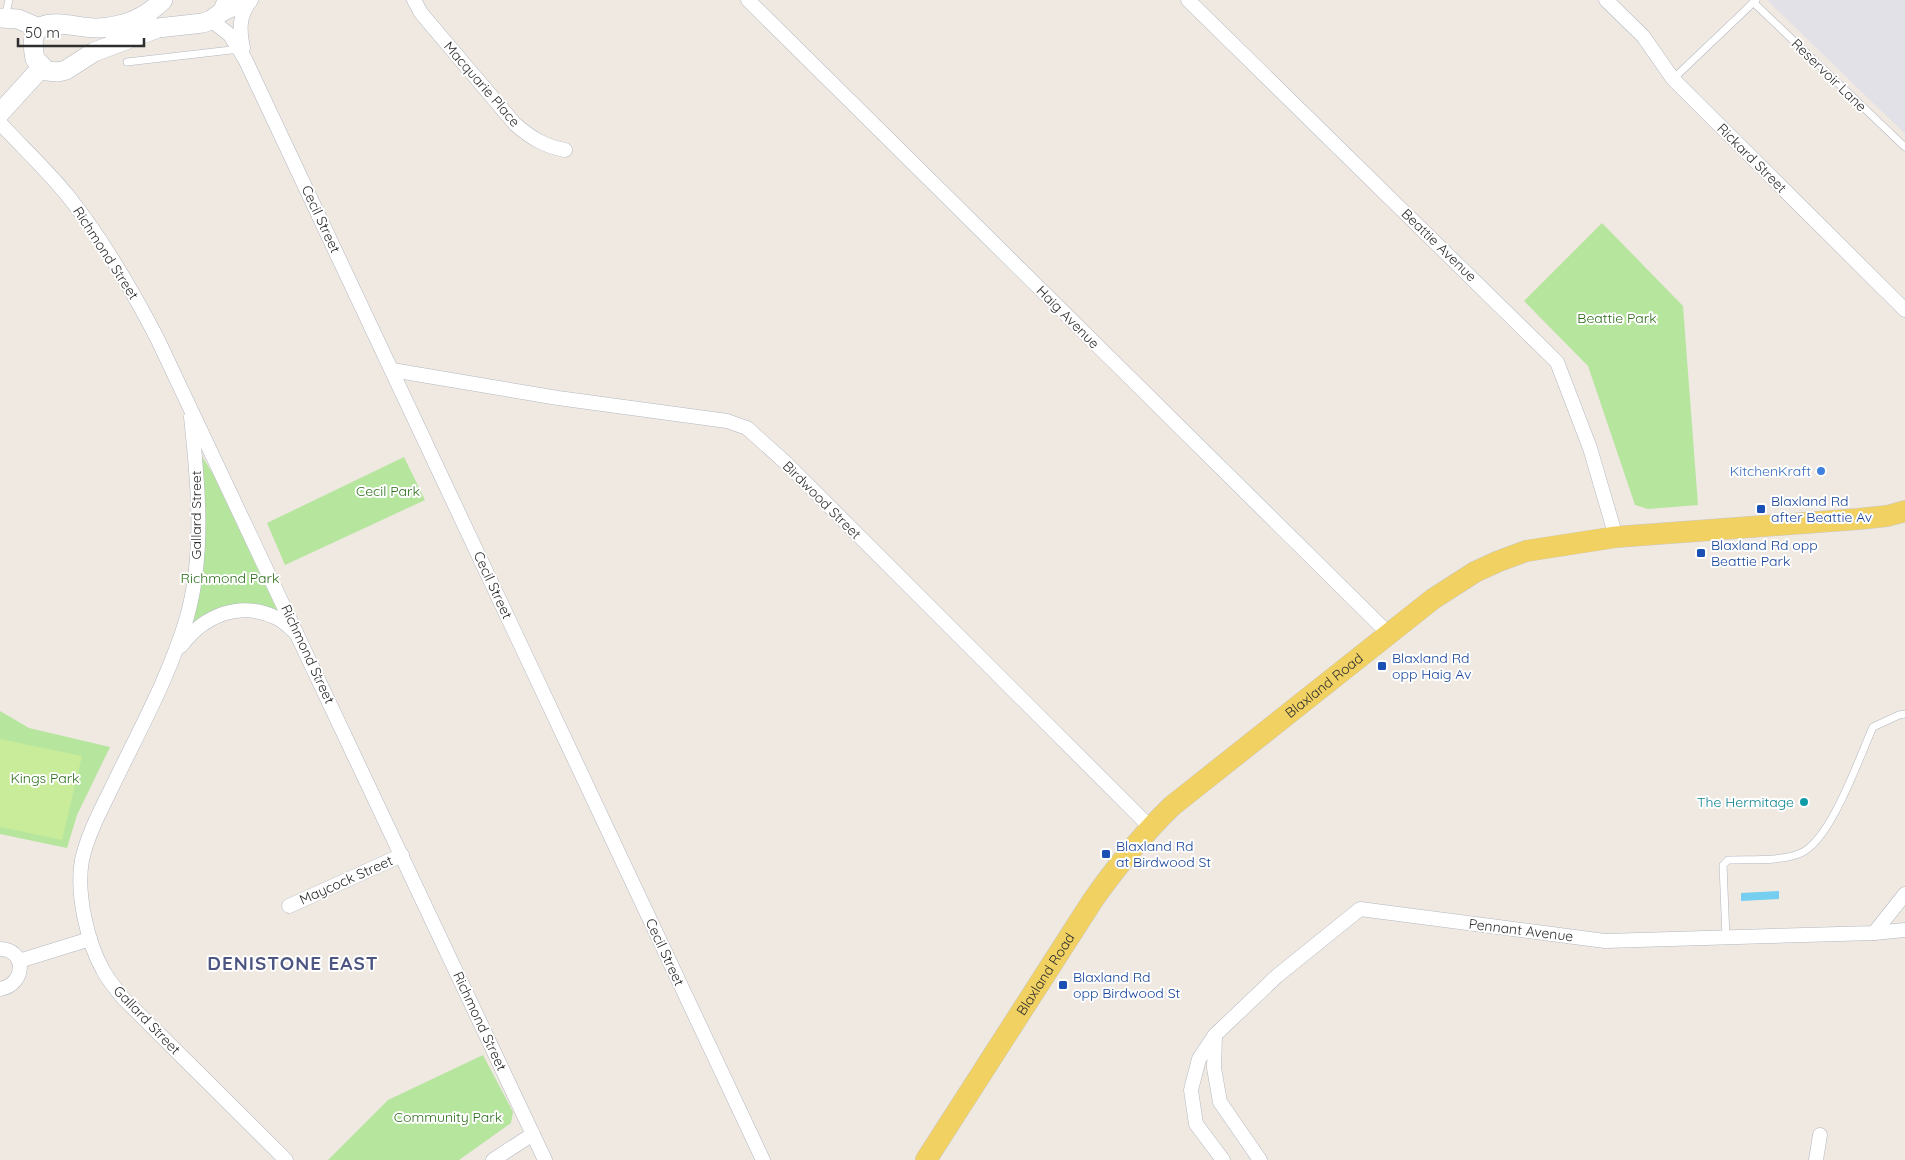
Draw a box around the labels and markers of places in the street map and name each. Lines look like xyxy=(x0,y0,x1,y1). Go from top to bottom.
place label: KitchenKraft xyxy=(1730,462,1811,480)
marker: KitchenKraft xyxy=(1815,465,1827,477)
place label: Blaxland Rd after Beattie Av xyxy=(1771,492,1872,526)
marker: Blaxland Rd after Beattie Av xyxy=(1755,503,1767,515)
place label: Blaxland Rd opp Beattie Park xyxy=(1711,536,1818,570)
marker: Blaxland Rd opp Beattie Park xyxy=(1695,547,1707,559)
place label: Blaxland Rd opp Haig Av xyxy=(1392,649,1471,683)
marker: Blaxland Rd opp Haig Av xyxy=(1376,660,1388,672)
place label: The Hermitage xyxy=(1697,793,1794,811)
marker: The Hermitage xyxy=(1798,796,1810,808)
place label: Blaxland Rd at Birdwood St xyxy=(1116,837,1211,871)
marker: Blaxland Rd at Birdwood St xyxy=(1100,848,1112,860)
place label: Blaxland Rd opp Birdwood St xyxy=(1073,968,1181,1002)
marker: Blaxland Rd opp Birdwood St xyxy=(1057,979,1069,991)

